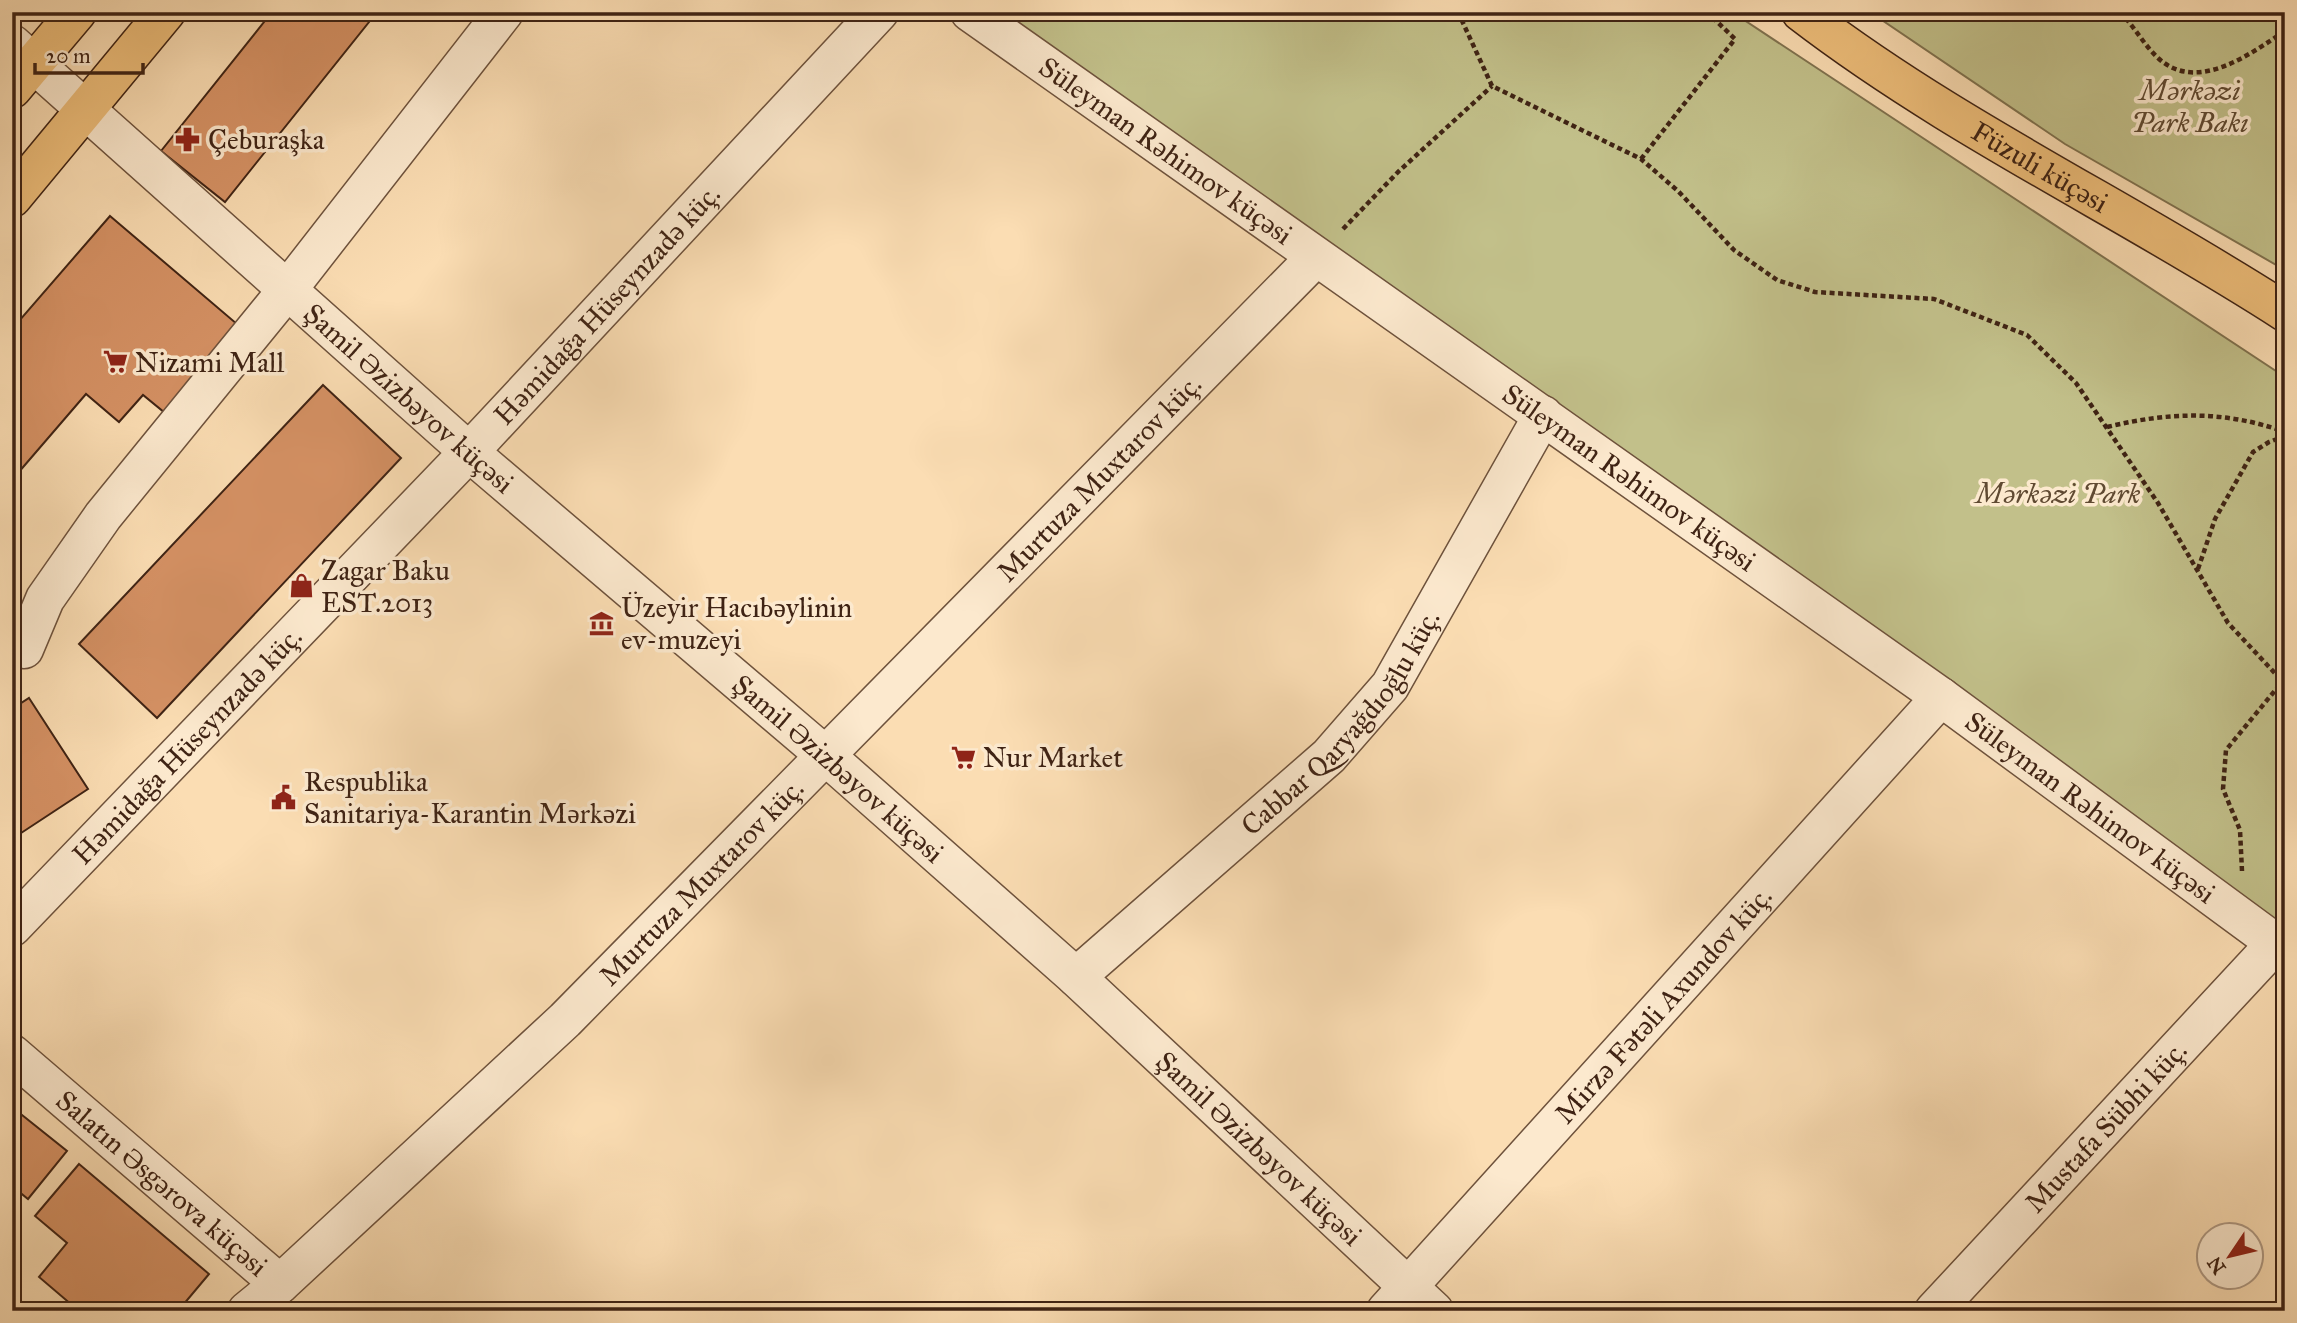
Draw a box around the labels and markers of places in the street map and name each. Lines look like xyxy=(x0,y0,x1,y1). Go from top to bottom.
place label: Çeburaşka xyxy=(208,122,325,157)
pharmacy icon: Çeburaşka xyxy=(174,125,202,153)
place label: Nizami Mall xyxy=(135,345,285,380)
supermarket icon: Nizami Mall xyxy=(101,348,129,376)
place label: Zagar Baku EST.2013 xyxy=(321,553,450,620)
shop icon: Zagar Baku EST.2013 xyxy=(287,572,315,600)
place label: Üzeyir Hacıbəylinin ev-muzeyi xyxy=(621,590,852,657)
museum icon: Üzeyir Hacıbəylinin ev-muzeyi xyxy=(587,609,615,637)
place label: Nur Market xyxy=(983,740,1123,775)
supermarket icon: Nur Market xyxy=(949,743,977,771)
place label: Respublika Sanitariya-Karantin Mərkəzi xyxy=(304,764,636,831)
public building icon: Respublika Sanitariya-Karantin Mərkəzi xyxy=(270,783,298,811)

